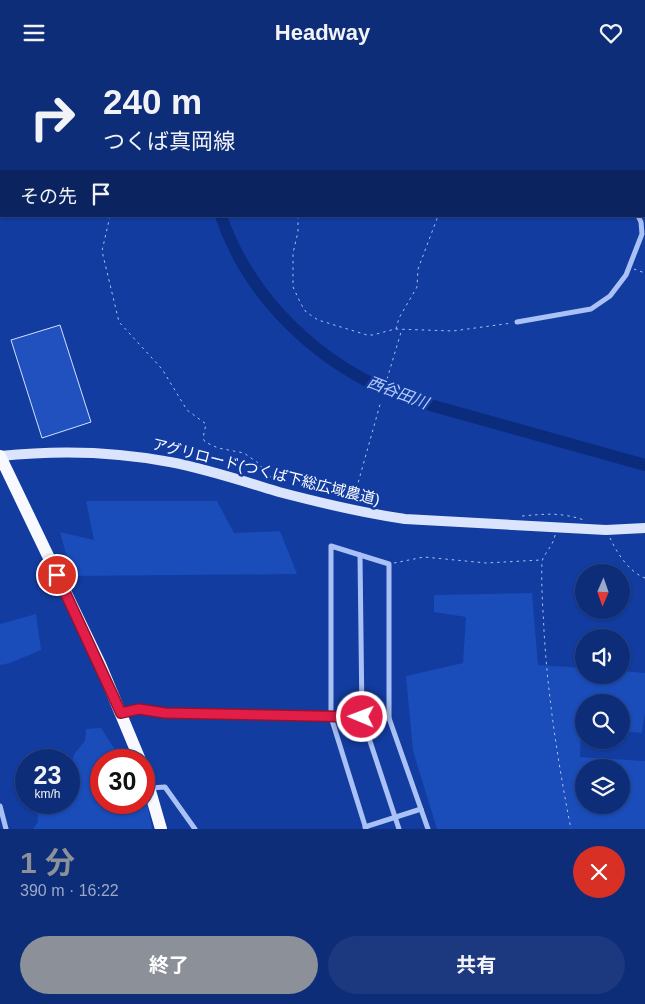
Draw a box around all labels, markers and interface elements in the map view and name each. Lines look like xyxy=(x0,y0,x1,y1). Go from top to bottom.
icon: menu xyxy=(20,19,48,47)
icon: heart xyxy=(597,19,625,47)
text: Headway xyxy=(275,20,370,45)
text: 240 m xyxy=(103,82,202,121)
icon: right xyxy=(20,85,85,150)
text: つくば真岡線 xyxy=(103,129,235,154)
icon: arrive xyxy=(87,180,115,208)
text: その先 xyxy=(20,186,77,207)
water label: 西谷田川 xyxy=(365,373,433,413)
street label: アグリロード(つくば下総広域農道) xyxy=(150,435,382,508)
pin xyxy=(36,554,78,596)
icon: arrive xyxy=(43,561,71,589)
north arrow xyxy=(575,564,630,619)
map controls xyxy=(575,564,630,814)
button: sound xyxy=(575,629,630,684)
position arrow xyxy=(335,690,387,742)
button: search xyxy=(575,694,630,749)
speed limit sign: 30 xyxy=(90,749,155,814)
button: layers xyxy=(575,759,630,814)
text: 23 xyxy=(34,761,61,789)
text: km/h xyxy=(34,787,61,801)
text: 1 分 xyxy=(20,846,75,879)
button: close xyxy=(573,846,625,898)
text: 390 m · 16:22 xyxy=(20,882,119,899)
button: 終了 xyxy=(20,936,318,994)
button: 共有 xyxy=(328,936,625,994)

